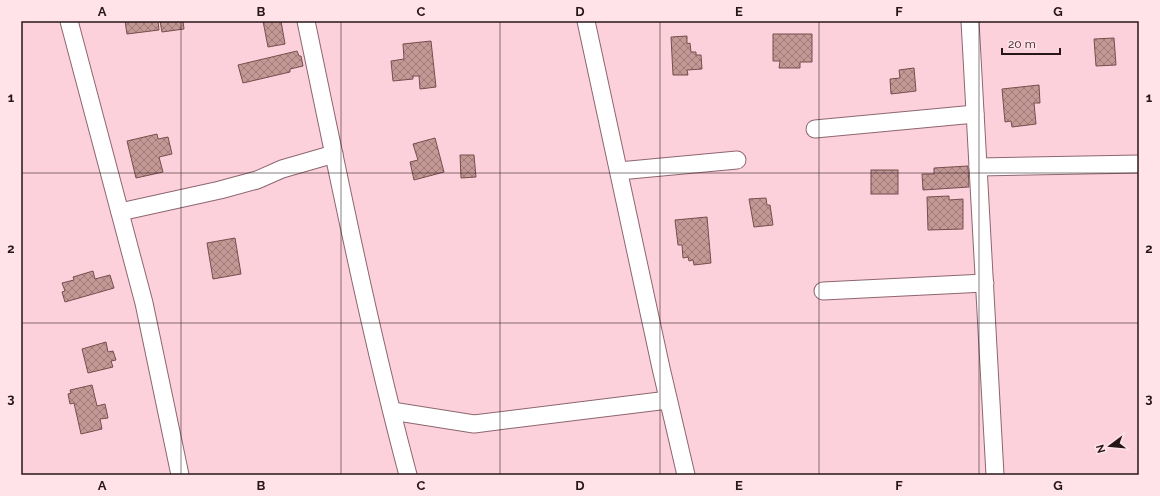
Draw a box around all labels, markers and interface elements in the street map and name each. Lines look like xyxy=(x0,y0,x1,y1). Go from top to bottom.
text: A xyxy=(98,4,107,19)
text: B xyxy=(257,4,266,19)
text: C xyxy=(417,4,426,19)
text: D xyxy=(575,4,585,19)
text: E xyxy=(735,4,743,19)
text: F xyxy=(895,4,903,19)
text: G xyxy=(1053,4,1063,19)
scale bar xyxy=(1002,30,1060,56)
text: 20 m xyxy=(1008,37,1036,51)
text: 1 xyxy=(8,90,15,105)
text: 1 xyxy=(1146,90,1153,105)
text: 2 xyxy=(7,241,15,256)
text: 2 xyxy=(1145,241,1153,256)
text: 3 xyxy=(7,391,15,406)
text: 3 xyxy=(1145,391,1153,406)
north arrow xyxy=(1090,426,1130,466)
text: N xyxy=(1093,443,1108,454)
text: A xyxy=(98,478,107,493)
text: B xyxy=(257,478,266,493)
text: C xyxy=(417,478,426,493)
text: D xyxy=(575,478,585,493)
text: E xyxy=(735,478,743,493)
text: F xyxy=(895,478,903,493)
text: G xyxy=(1053,478,1063,493)

